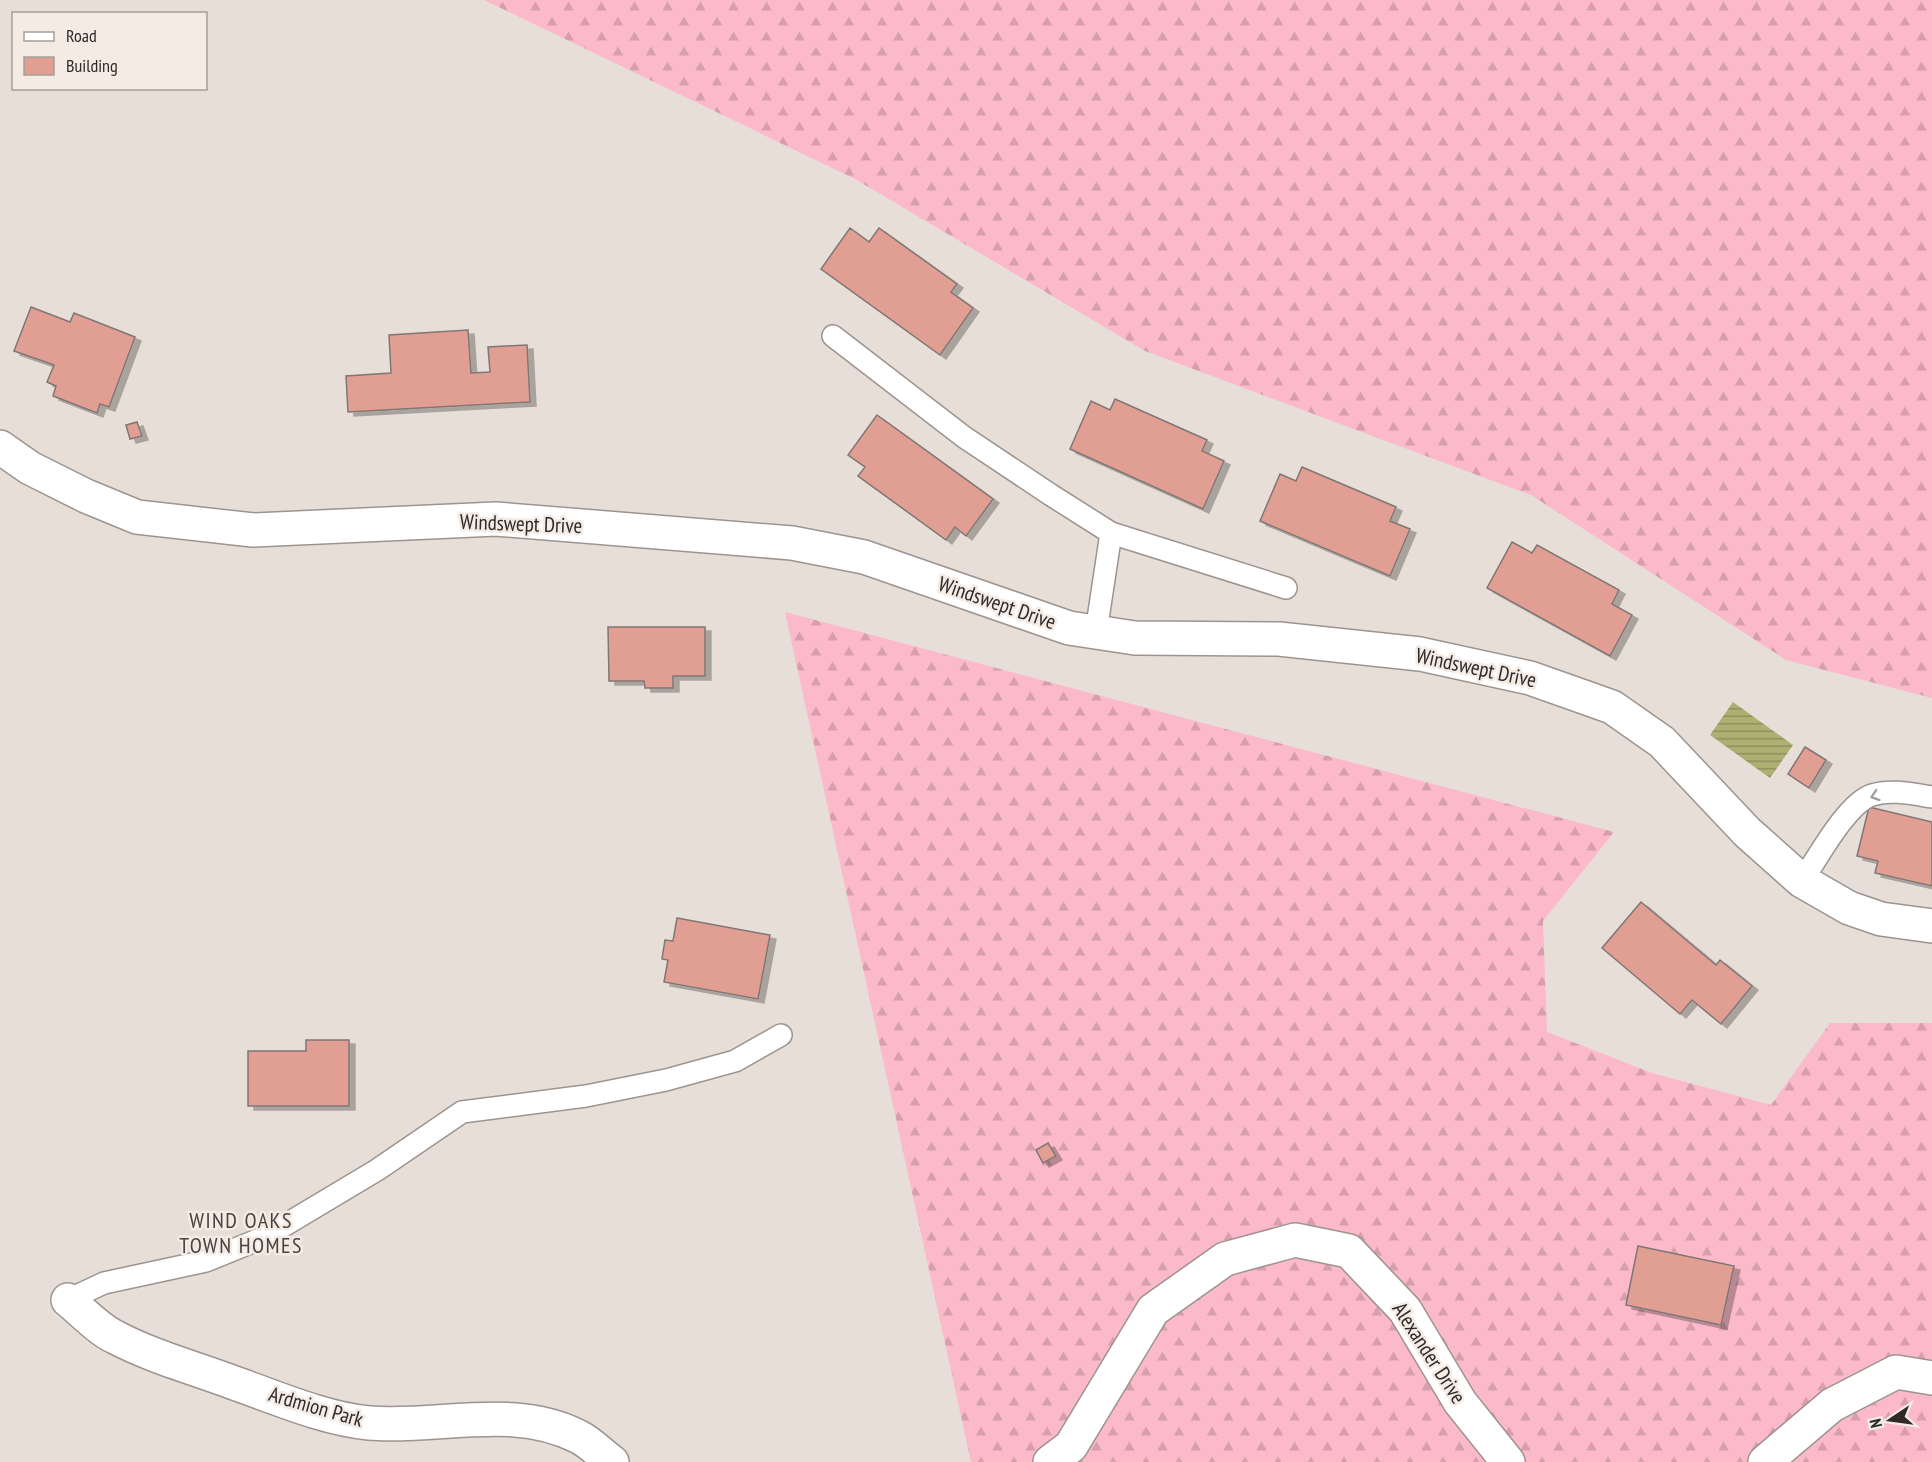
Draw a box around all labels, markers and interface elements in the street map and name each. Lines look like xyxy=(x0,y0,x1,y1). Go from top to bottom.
legend xyxy=(12,12,207,90)
text: Road xyxy=(66,24,97,47)
text: Building xyxy=(66,54,118,77)
street label: Windswept Drive xyxy=(459,508,583,539)
street label: Windswept Drive xyxy=(935,570,1059,635)
street label: Windswept Drive xyxy=(1413,642,1539,693)
one-way arrow xyxy=(1870,789,1880,801)
district label: WIND OAKS TOWN HOMES xyxy=(179,1206,303,1259)
street label: Alexander Drive xyxy=(1387,1297,1472,1409)
street label: Ardmion Park xyxy=(266,1380,366,1433)
north arrow xyxy=(1860,1390,1920,1450)
text: N xyxy=(1865,1417,1886,1430)

